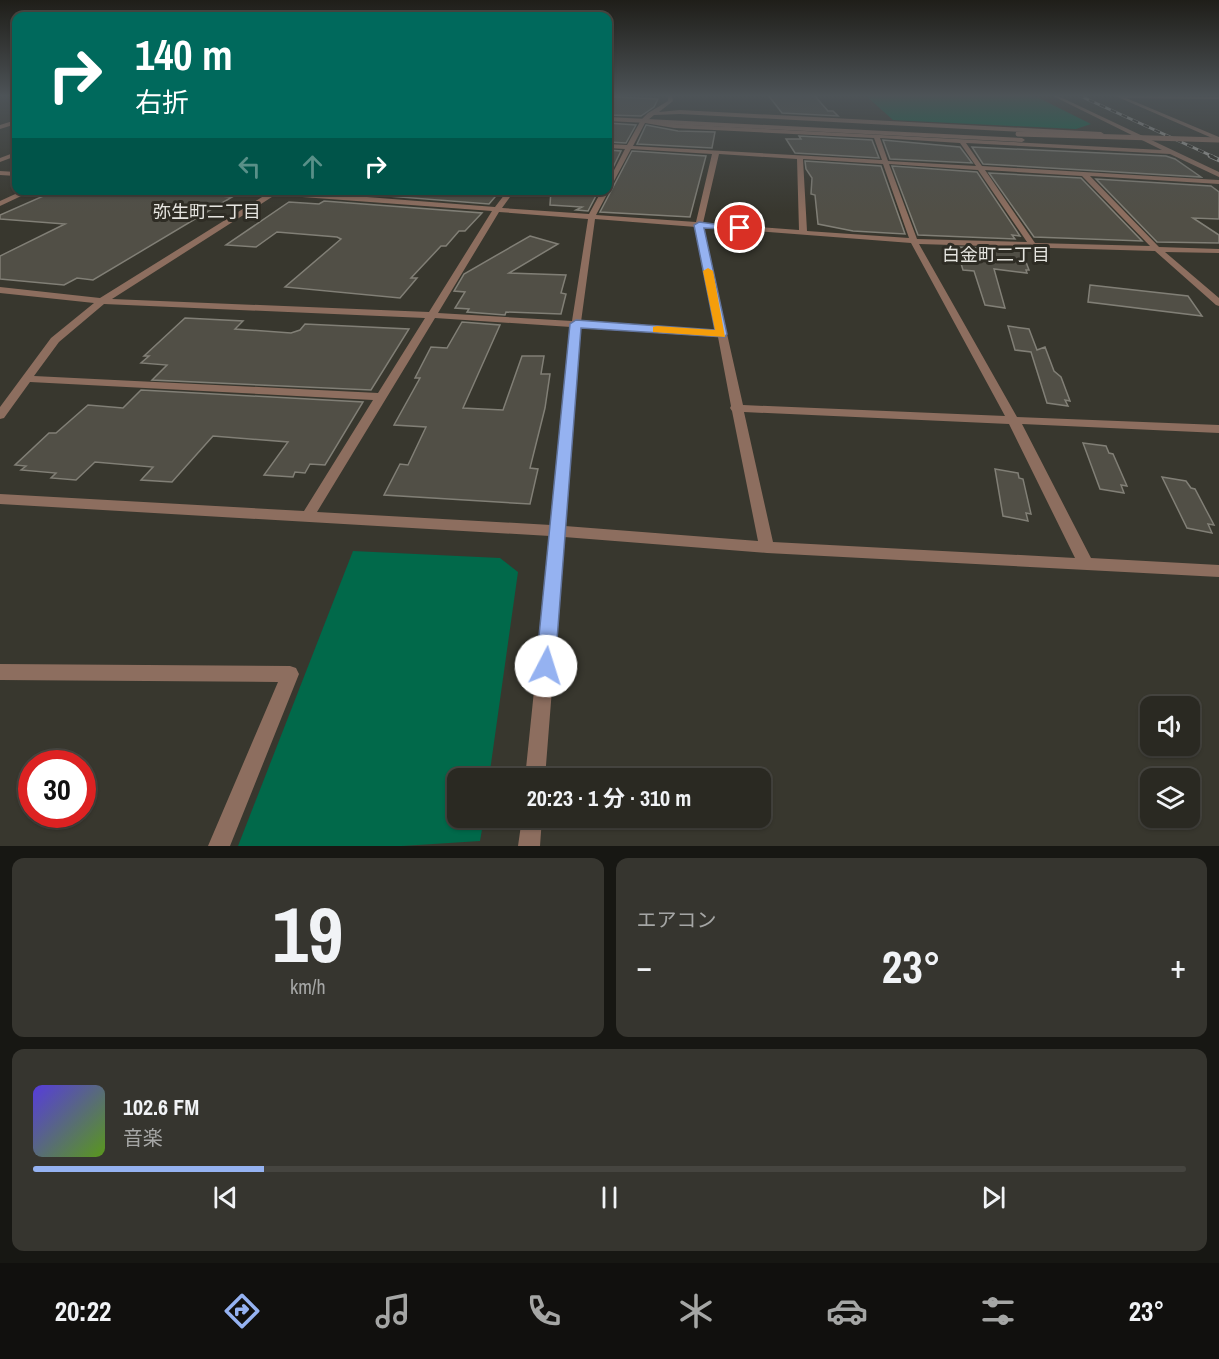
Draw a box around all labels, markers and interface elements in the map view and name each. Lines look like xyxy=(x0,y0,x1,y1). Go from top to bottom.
text: 140 m xyxy=(135,27,233,83)
icon: right xyxy=(36,36,114,114)
text: 右折 xyxy=(135,84,189,120)
icon: left xyxy=(233,150,266,183)
icon: ahead xyxy=(296,150,329,183)
icon: right xyxy=(359,150,392,183)
district label: 弥生町二丁目 xyxy=(153,199,261,224)
pin xyxy=(714,202,765,253)
icon: arrive xyxy=(723,211,756,244)
district label: 白金町二丁目 xyxy=(942,242,1050,267)
position arrow xyxy=(514,634,578,698)
map controls xyxy=(1140,696,1200,828)
button: sound xyxy=(1140,696,1200,756)
speed limit sign: 30 xyxy=(18,750,96,828)
button: layers xyxy=(1140,768,1200,828)
text: 20:23 · 1 分 · 310 m xyxy=(527,783,691,813)
text: 19 xyxy=(272,881,343,986)
text: エアコン xyxy=(637,906,717,933)
text: 23° xyxy=(882,936,941,997)
text: − xyxy=(637,944,652,988)
text: + xyxy=(1170,944,1186,988)
text: km/h xyxy=(290,973,326,1000)
text: 102.6 FM xyxy=(123,1092,199,1122)
text: 音楽 xyxy=(123,1124,163,1151)
icon: previous xyxy=(209,1181,242,1214)
icon: pause xyxy=(593,1181,626,1214)
icon: next xyxy=(977,1181,1010,1214)
icon: directions xyxy=(221,1290,263,1332)
icon: music xyxy=(372,1290,414,1332)
icon: phone xyxy=(523,1290,565,1332)
icon: climate xyxy=(675,1290,717,1332)
icon: car xyxy=(826,1290,868,1332)
icon: filters xyxy=(977,1290,1019,1332)
text: 20:22 xyxy=(55,1293,111,1329)
text: 23° xyxy=(1129,1293,1164,1329)

